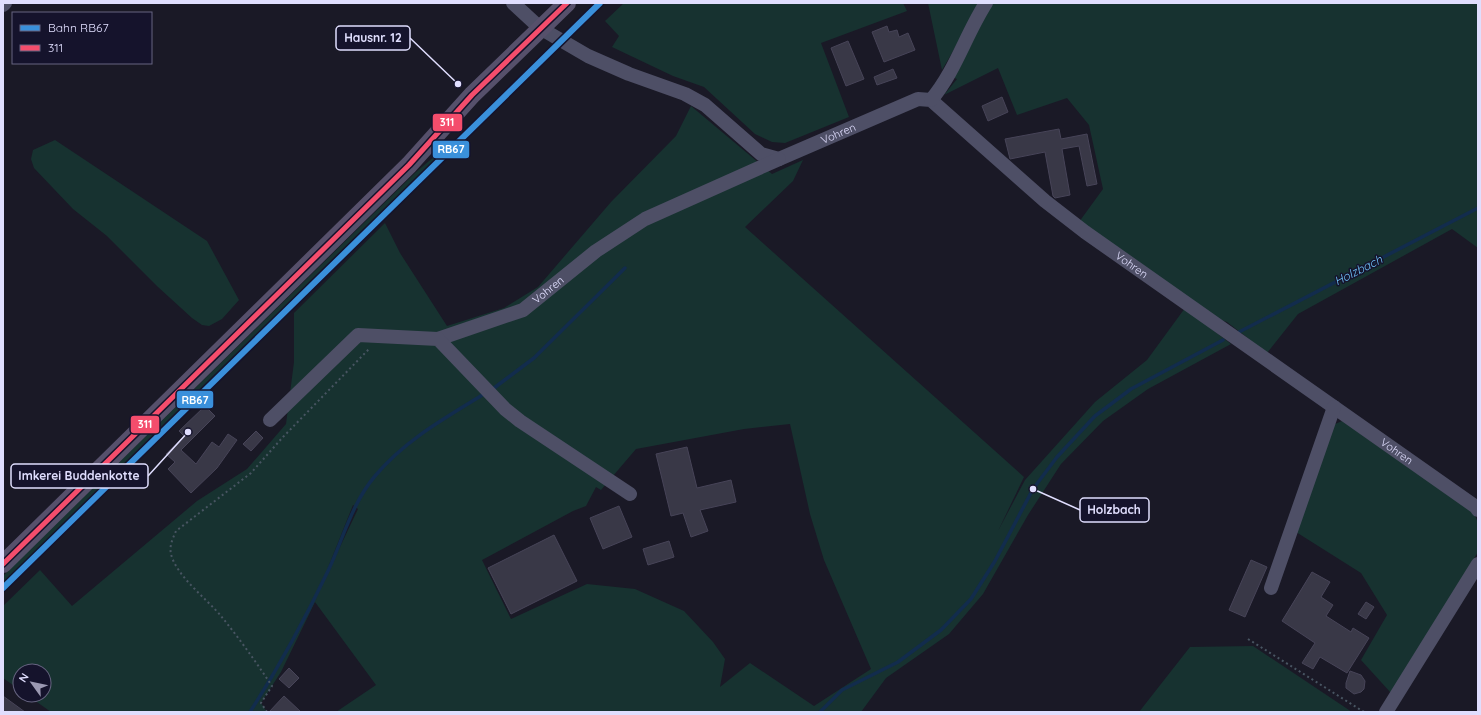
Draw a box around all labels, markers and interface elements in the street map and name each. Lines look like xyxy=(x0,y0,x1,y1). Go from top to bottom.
legend xyxy=(12,12,152,64)
text: Bahn RB67 xyxy=(48,20,109,35)
callout: Hausnr. 12 xyxy=(336,26,410,50)
text: Hausnr. 12 xyxy=(344,30,402,45)
text: 311 xyxy=(48,40,63,55)
line badge: 311 xyxy=(432,113,463,132)
text: 311 xyxy=(440,115,454,129)
street label: Vohren xyxy=(819,120,858,147)
line badge: RB67 xyxy=(432,140,470,159)
text: RB67 xyxy=(438,142,464,156)
street label: Vohren xyxy=(1113,249,1151,281)
water label: Holzbach xyxy=(1331,251,1385,288)
street label: Vohren xyxy=(529,273,567,307)
line badge: RB67 xyxy=(176,390,214,409)
text: RB67 xyxy=(182,393,208,407)
line badge: 311 xyxy=(130,415,160,434)
text: 311 xyxy=(138,417,152,431)
street label: Vohren xyxy=(1378,435,1416,467)
callout: Imkerei Buddenkotte xyxy=(11,464,148,488)
text: Imkerei Buddenkotte xyxy=(18,468,140,483)
callout: Holzbach xyxy=(1080,498,1149,522)
text: Holzbach xyxy=(1087,502,1141,517)
north arrow xyxy=(12,663,52,703)
text: N xyxy=(16,670,32,685)

